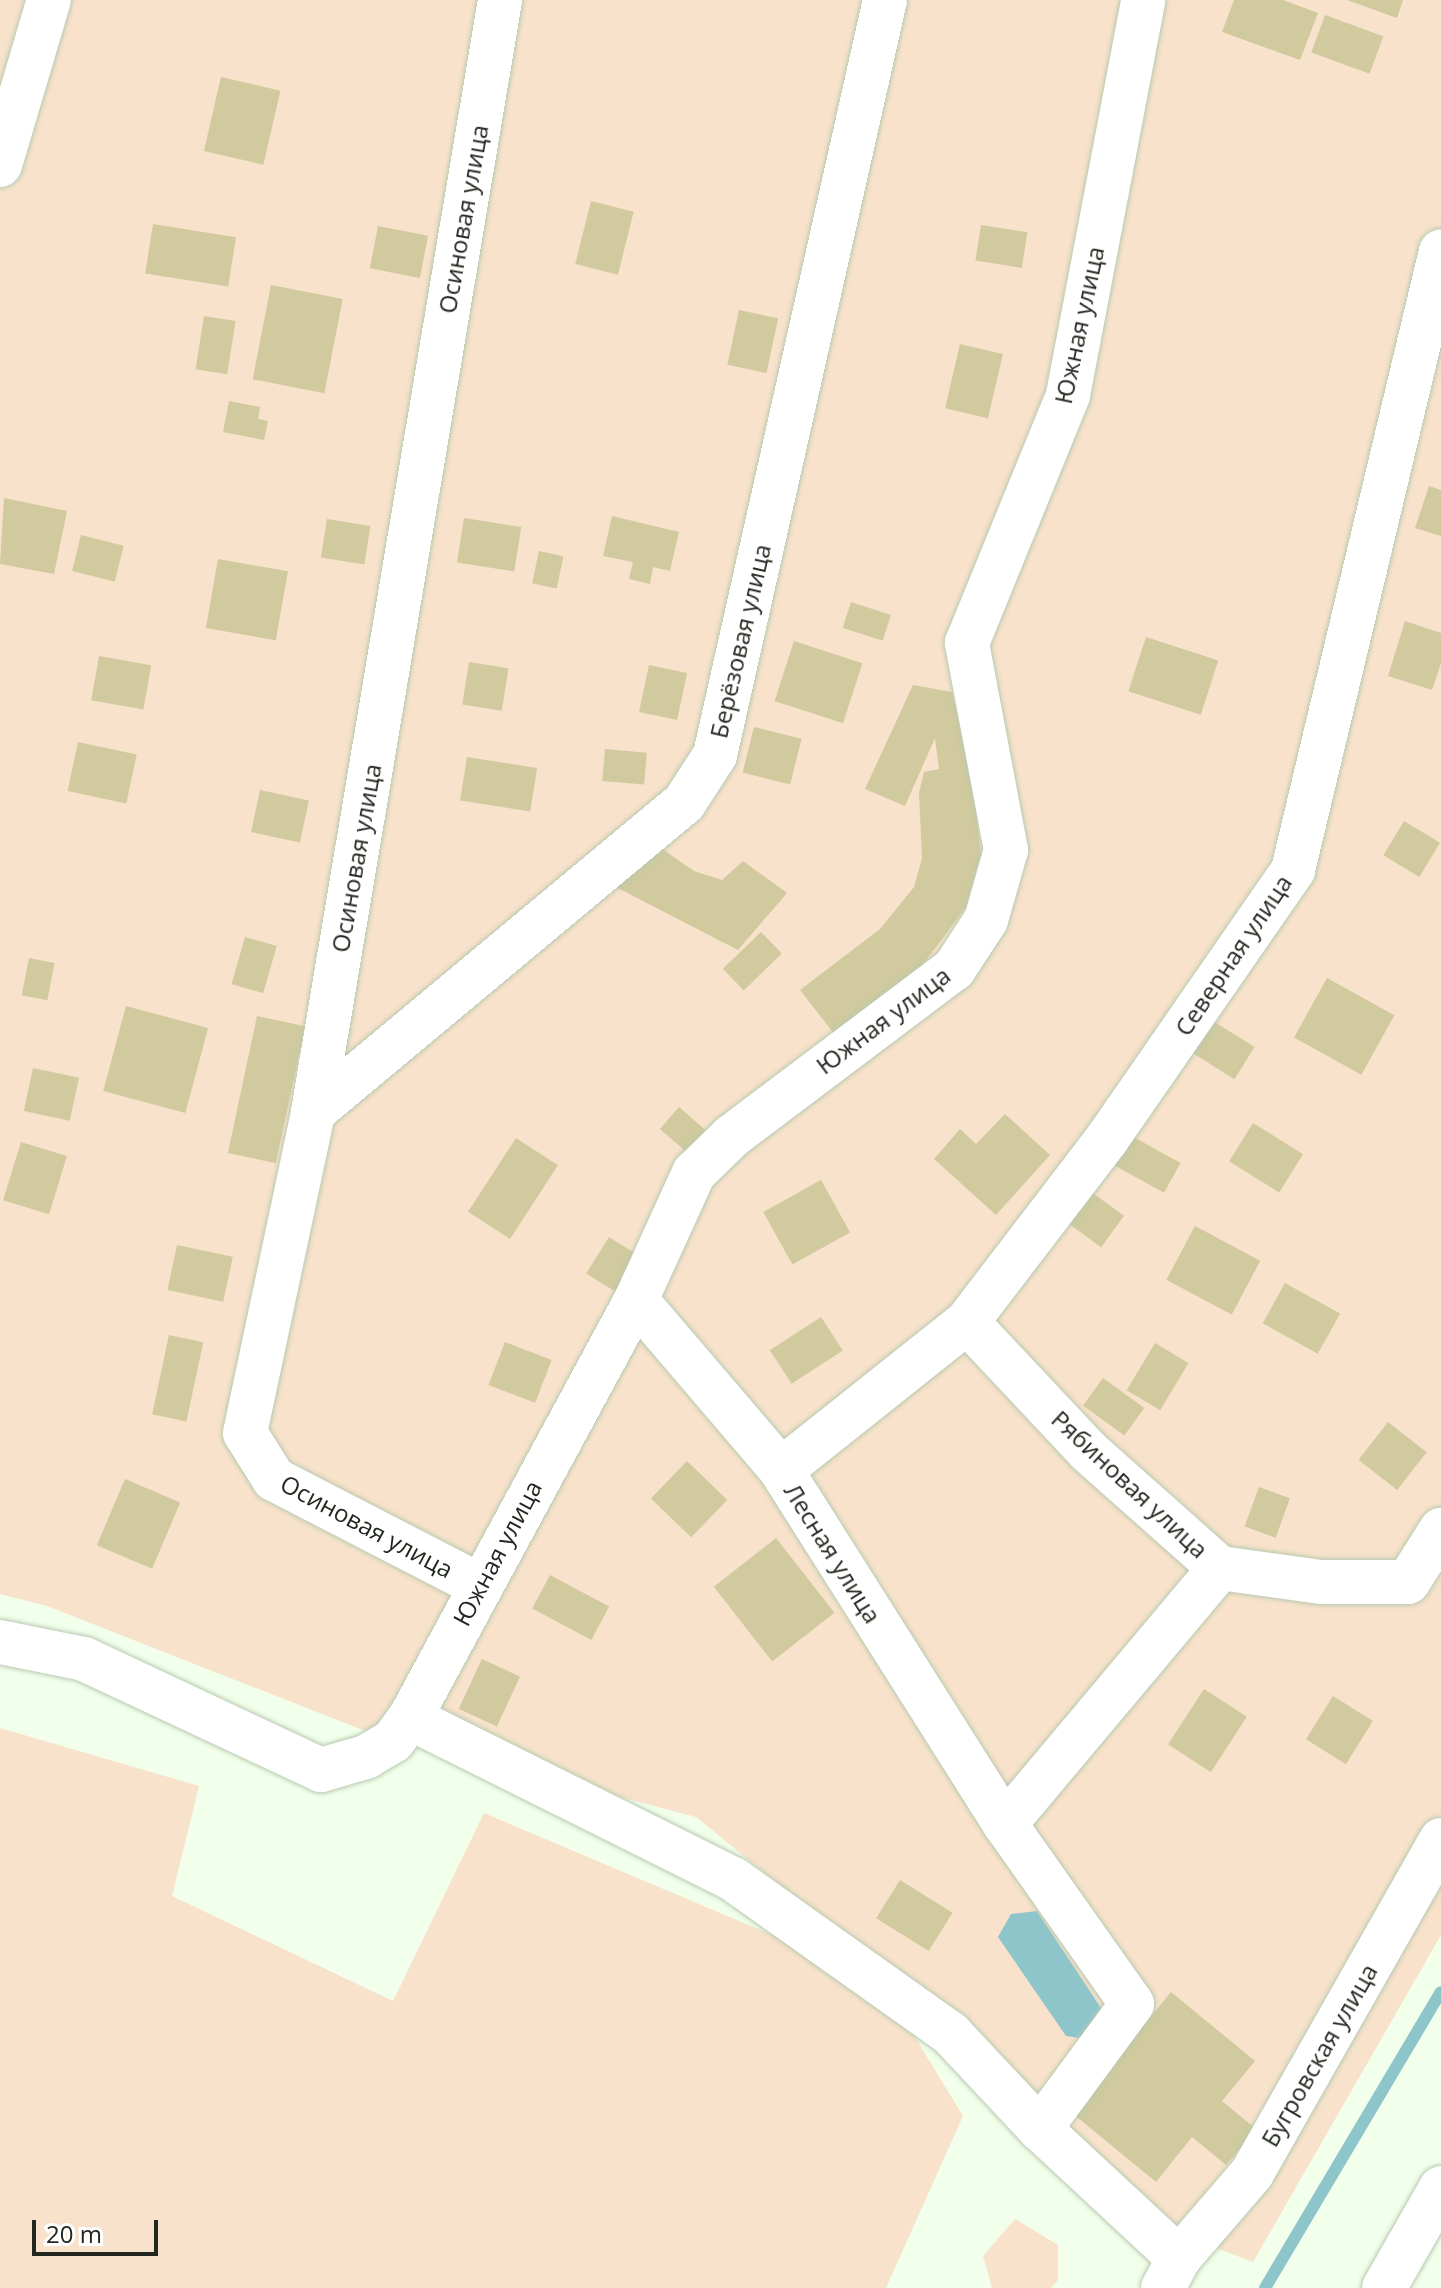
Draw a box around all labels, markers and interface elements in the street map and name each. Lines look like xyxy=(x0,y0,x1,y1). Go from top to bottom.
street label: Осиновая улица xyxy=(432,122,494,316)
street label: Южная улица xyxy=(1048,244,1110,406)
street label: Берёзовая улица xyxy=(704,541,776,741)
street label: Осиновая улица xyxy=(325,761,387,955)
street label: Северная улица xyxy=(1169,869,1297,1041)
street label: Южная улица xyxy=(810,960,956,1080)
street label: Рябиновая улица xyxy=(1046,1404,1214,1564)
street label: Осиновая улица xyxy=(276,1468,458,1584)
street label: Южная улица xyxy=(447,1476,547,1630)
street label: Лесная улица xyxy=(779,1478,887,1628)
street label: Бугровская улица xyxy=(1255,1959,1383,2151)
scale bar xyxy=(36,2204,162,2254)
text: 20 m xyxy=(46,2217,102,2250)

